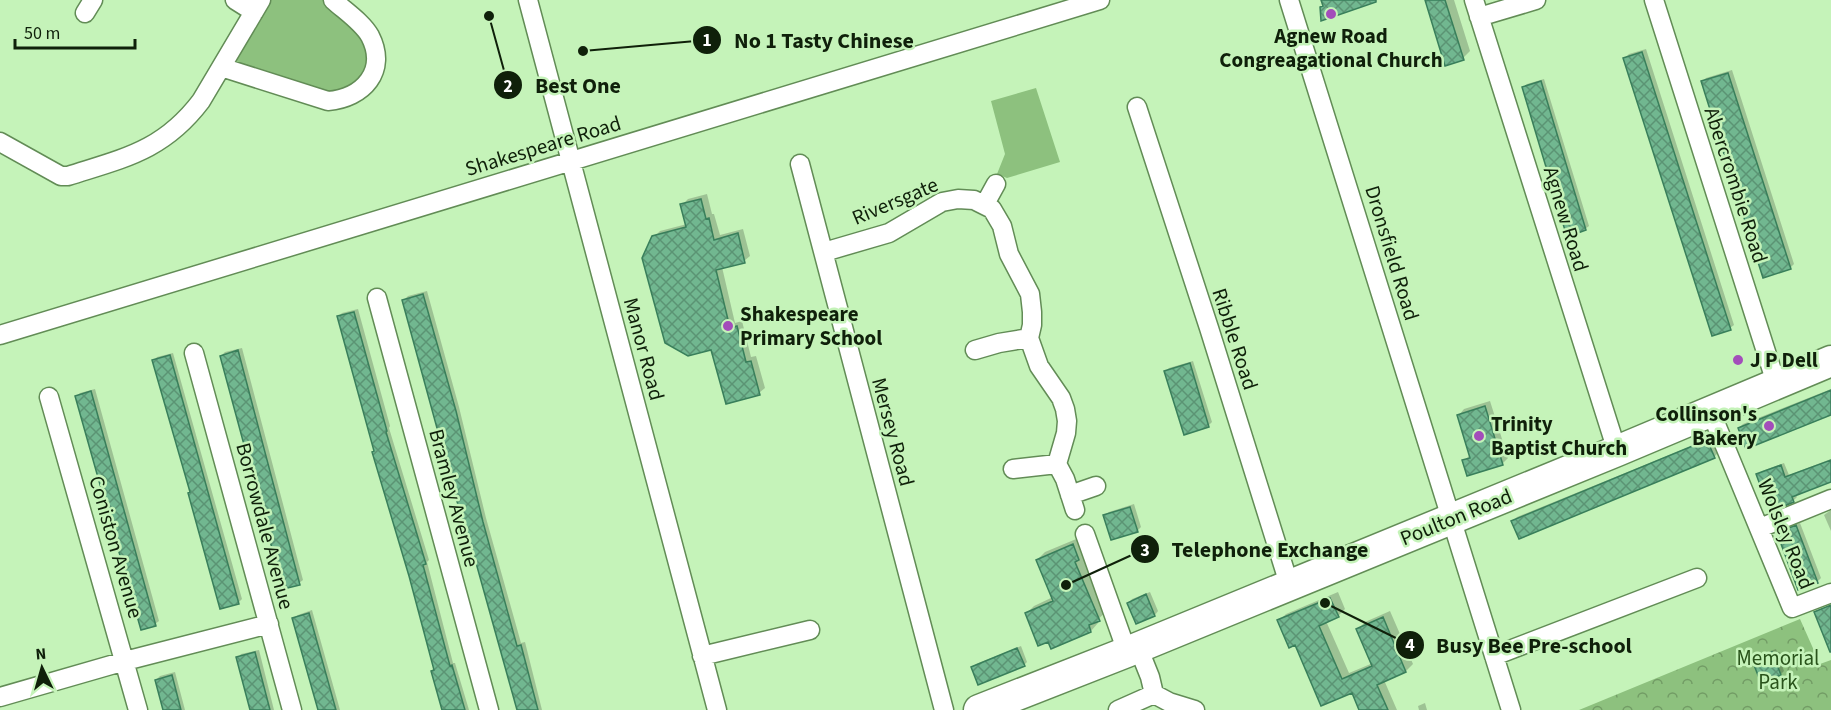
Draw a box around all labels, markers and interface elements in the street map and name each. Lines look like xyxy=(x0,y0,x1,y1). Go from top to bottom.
marker: Agnew Road Congreagational Church xyxy=(1324,7,1338,21)
scale bar xyxy=(15,12,135,50)
callout: No 1 Tasty Chinese xyxy=(692,20,926,60)
text: 50 m xyxy=(24,21,60,46)
place label: Agnew Road Congreagational Church xyxy=(1219,21,1443,75)
text: No 1 Tasty Chinese xyxy=(734,25,914,57)
text: 1 xyxy=(702,28,712,53)
callout: Best One xyxy=(493,65,633,105)
text: Best One xyxy=(535,70,621,102)
text: 2 xyxy=(503,74,513,99)
street label: Abercrombie Road xyxy=(1697,103,1775,267)
street label: Shakespeare Road xyxy=(461,108,625,184)
street label: Agnew Road xyxy=(1536,163,1596,275)
street label: Riversgate xyxy=(847,169,943,233)
street label: Dronsfield Road xyxy=(1357,182,1427,324)
street label: Ribble Road xyxy=(1204,284,1266,394)
street label: Manor Road xyxy=(616,294,672,404)
place label: Shakespeare Primary School xyxy=(740,299,882,353)
marker: Shakespeare Primary School xyxy=(721,319,735,333)
place label: J P Dell xyxy=(1750,345,1818,375)
marker: J P Dell xyxy=(1731,353,1745,367)
street label: Mersey Road xyxy=(864,374,922,490)
place label: Collinson's Bakery xyxy=(1655,399,1757,453)
place label: Trinity Baptist Church xyxy=(1491,409,1627,463)
marker: Collinson's Bakery xyxy=(1762,419,1776,433)
street label: Bramley Avenue xyxy=(421,426,487,570)
marker: Trinity Baptist Church xyxy=(1472,429,1486,443)
street label: Borrowdale Avenue xyxy=(228,439,302,613)
street label: Coniston Avenue xyxy=(81,472,151,622)
street label: Wolsley Road xyxy=(1750,474,1822,594)
street label: Poulton Road xyxy=(1395,481,1517,553)
callout: Telephone Exchange xyxy=(1130,529,1381,569)
text: Telephone Exchange xyxy=(1172,534,1368,566)
text: 3 xyxy=(1140,538,1150,563)
callout: Busy Bee Pre-school xyxy=(1395,625,1644,665)
text: Busy Bee Pre-school xyxy=(1436,630,1633,662)
text: 4 xyxy=(1405,633,1415,658)
north arrow xyxy=(12,638,72,698)
text: N xyxy=(35,643,47,665)
park label: Memorial Park xyxy=(1737,643,1819,697)

